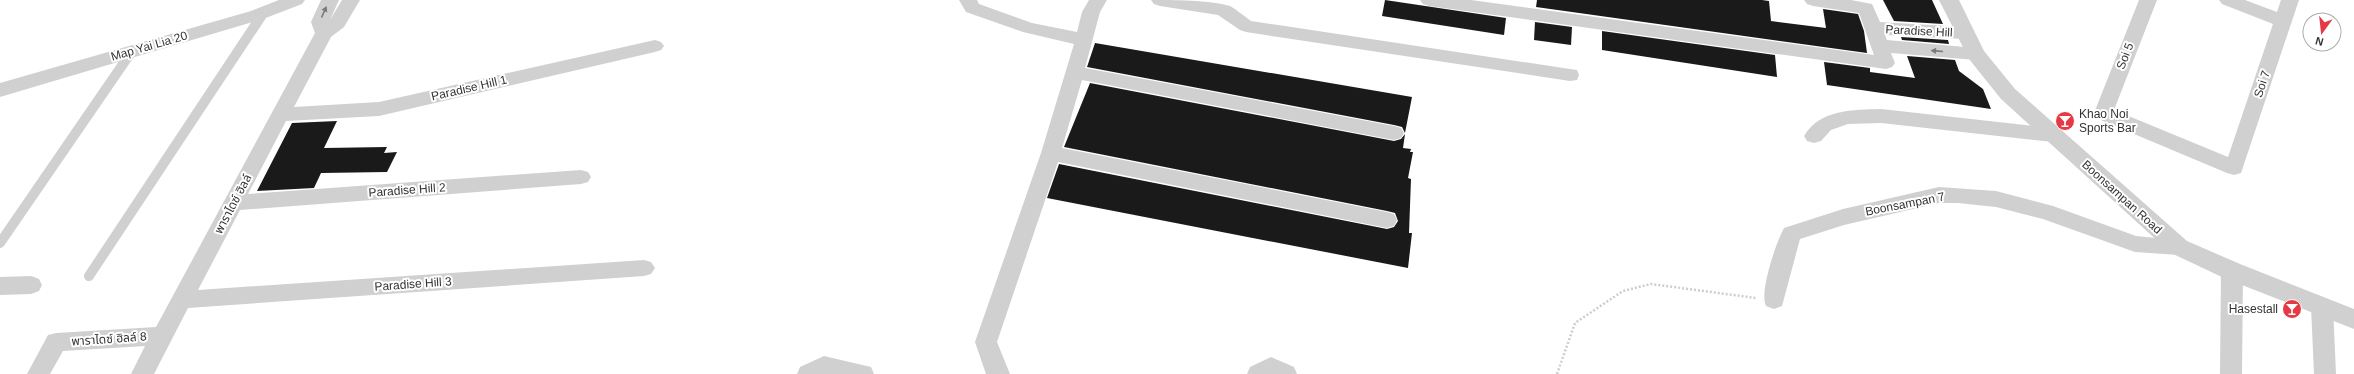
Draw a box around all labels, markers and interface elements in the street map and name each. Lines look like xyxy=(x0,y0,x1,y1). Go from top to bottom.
one-way arrow xyxy=(321,6,328,18)
north arrow xyxy=(2302,12,2342,52)
street label: Paradise Hill xyxy=(1885,22,1953,40)
street label: Map Yai Lia 20 xyxy=(109,28,189,64)
text: N xyxy=(2314,35,2325,48)
street label: Soi 5 xyxy=(2114,40,2137,71)
one-way arrow xyxy=(1931,47,1943,54)
street label: Soi 7 xyxy=(2251,69,2273,99)
street label: Paradise Hill 1 xyxy=(430,72,509,104)
place label: Khao Noi Sports Bar xyxy=(2079,107,2136,135)
bar icon: Khao Noi Sports Bar xyxy=(2054,110,2076,132)
street label: Boonsampan Road xyxy=(2079,157,2165,237)
street label: พาราไดซ์ ฮิลล์ xyxy=(211,172,255,236)
street label: Paradise Hill 2 xyxy=(368,180,446,200)
street label: Boonsampan 7 xyxy=(1864,189,1946,219)
street label: Paradise Hill 3 xyxy=(374,274,452,294)
bar icon: Hasestall xyxy=(2281,298,2303,320)
place label: Hasestall xyxy=(2229,302,2278,316)
street label: พาราไดซ์ ฮิลล์ 8 xyxy=(71,329,147,349)

